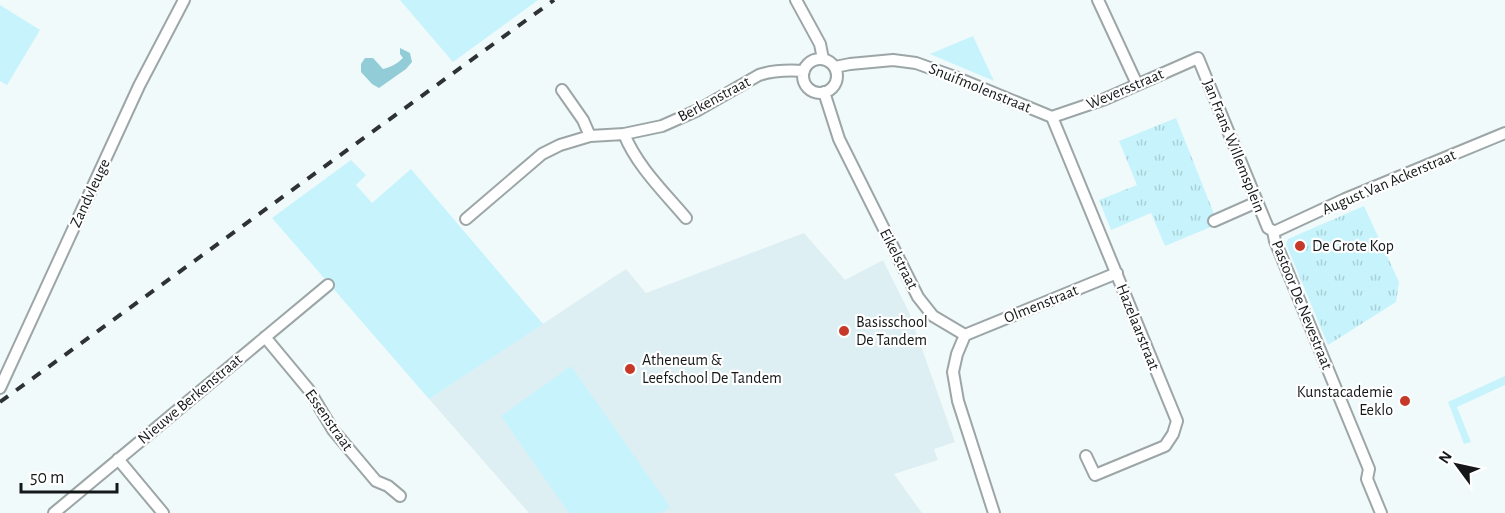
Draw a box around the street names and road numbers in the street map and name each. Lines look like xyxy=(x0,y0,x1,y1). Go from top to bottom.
street label: Snuifmolenstraat xyxy=(927,60,1033,116)
street label: Weversstraat xyxy=(1084,66,1166,112)
street label: Berkenstraat xyxy=(675,73,753,125)
street label: Jan Frans Willemsplein xyxy=(1200,77,1268,215)
street label: August Van Ackerstraat xyxy=(1320,147,1458,217)
street label: Zandvleuge xyxy=(67,156,113,230)
street label: Eikelstraat xyxy=(877,226,921,292)
street label: Pastoor De Nevestraat xyxy=(1269,238,1335,372)
street label: Olmenstraat xyxy=(1002,282,1080,326)
street label: Hazelaarstraat xyxy=(1113,282,1163,372)
street label: Nieuwe Berkenstraat xyxy=(135,351,245,447)
street label: Essenstraat xyxy=(302,386,356,454)

